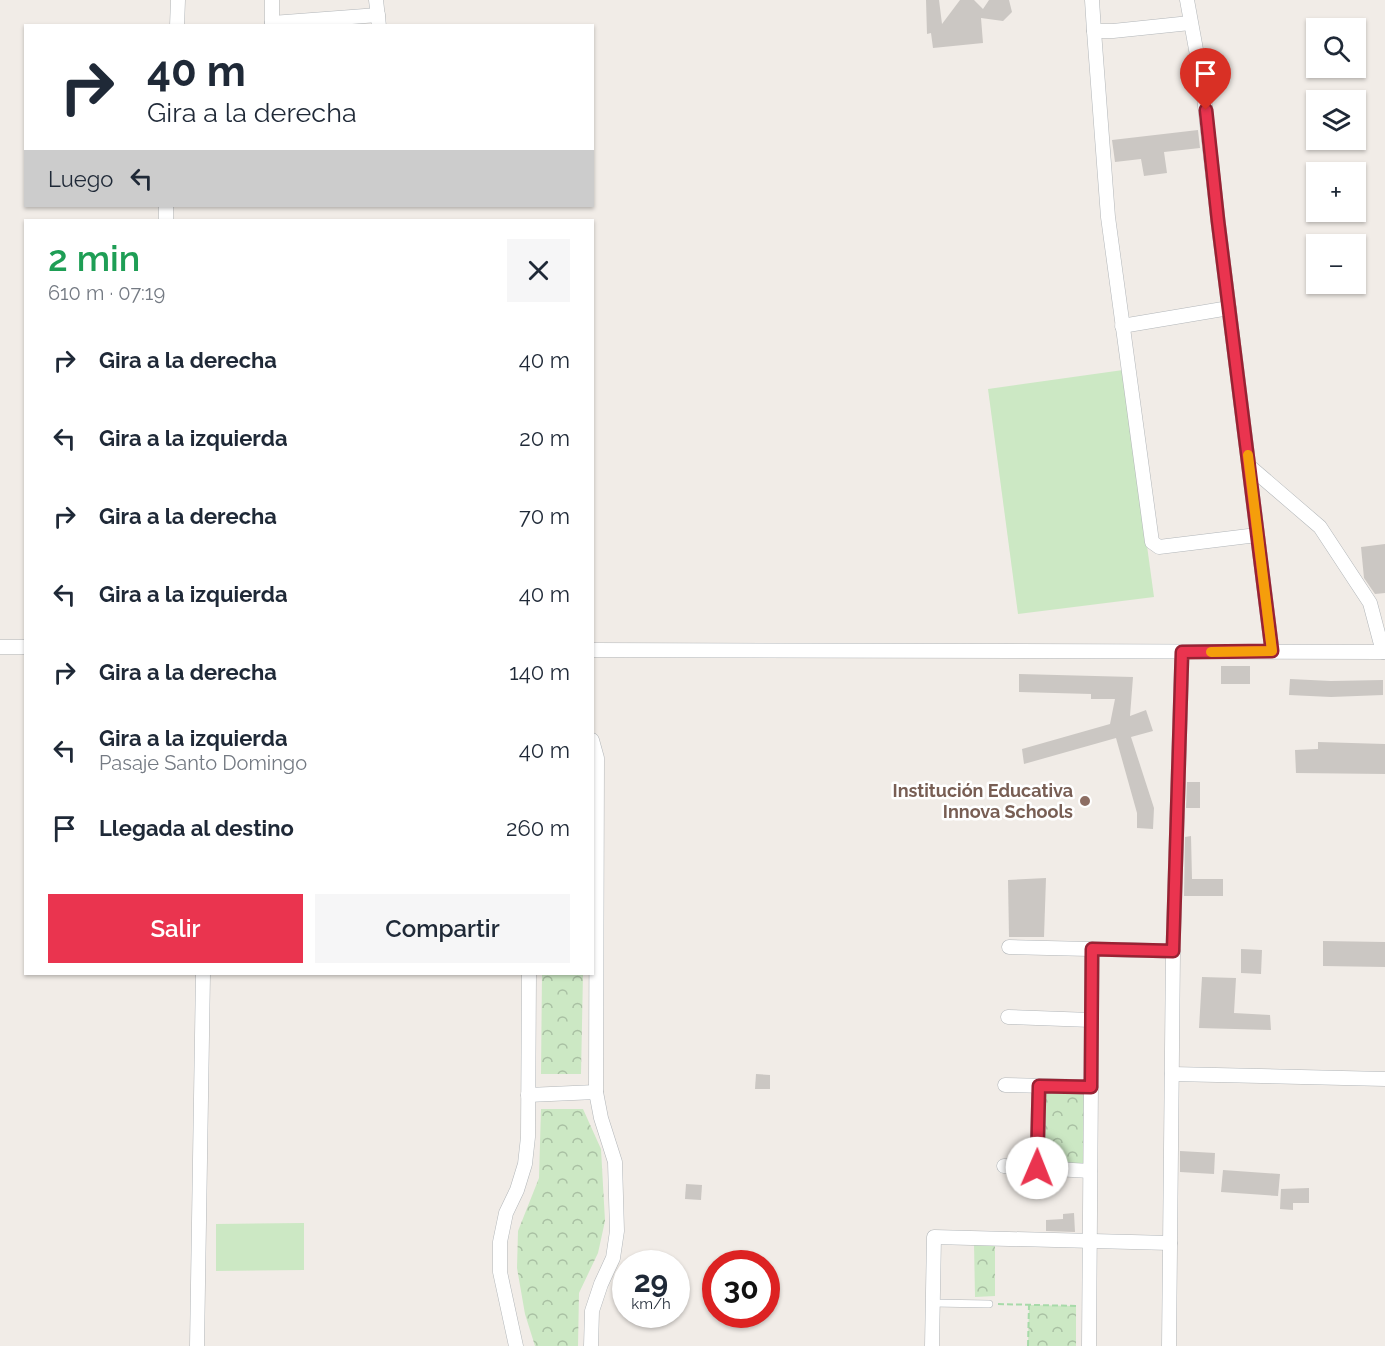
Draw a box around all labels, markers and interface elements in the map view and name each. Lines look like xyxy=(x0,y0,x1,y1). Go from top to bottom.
map controls xyxy=(1306,18,1366,294)
button: search xyxy=(1306,18,1366,78)
text: 40 m xyxy=(147,47,246,96)
icon: right xyxy=(48,48,126,126)
pin xyxy=(1180,48,1231,110)
icon: arrive xyxy=(1189,57,1222,90)
button: layers xyxy=(1306,90,1366,150)
text: Gira a la derecha xyxy=(147,97,357,128)
icon: left xyxy=(125,162,158,195)
button: + xyxy=(1306,162,1366,222)
text: Luego xyxy=(48,166,113,192)
button: − xyxy=(1306,234,1366,294)
text: 2 min xyxy=(48,237,140,279)
button: close xyxy=(507,239,570,302)
text: 610 m · 07:19 xyxy=(48,281,165,305)
icon: right xyxy=(48,344,81,377)
text: Gira a la derecha xyxy=(99,347,277,373)
text: 40 m xyxy=(519,347,570,373)
icon: left xyxy=(48,422,81,455)
text: Gira a la izquierda xyxy=(99,425,288,451)
text: 20 m xyxy=(519,425,570,451)
icon: right xyxy=(48,500,81,533)
text: Gira a la derecha xyxy=(99,503,277,529)
text: 70 m xyxy=(519,503,570,529)
icon: left xyxy=(48,578,81,611)
text: Gira a la izquierda xyxy=(99,581,288,607)
text: 40 m xyxy=(519,581,570,607)
icon: right xyxy=(48,656,81,689)
text: Gira a la derecha xyxy=(99,659,277,685)
text: 140 m xyxy=(509,659,570,685)
text: Gira a la izquierda xyxy=(99,725,288,751)
icon: left xyxy=(48,734,81,767)
text: 40 m xyxy=(519,737,570,763)
text: Pasaje Santo Domingo xyxy=(99,751,307,775)
place label: Institución Educativa Innova Schools xyxy=(893,780,1073,822)
marker: Institución Educativa Innova Schools xyxy=(1078,794,1092,808)
icon: arrive xyxy=(48,812,81,845)
text: Llegada al destino xyxy=(99,815,294,841)
text: 260 m xyxy=(506,815,570,841)
button: Salir xyxy=(48,894,303,963)
button: Compartir xyxy=(315,894,570,963)
position arrow xyxy=(1005,1136,1069,1200)
speed limit sign: 30 xyxy=(702,1250,780,1328)
text: 29 xyxy=(634,1264,668,1299)
text: km/h xyxy=(631,1295,671,1313)

